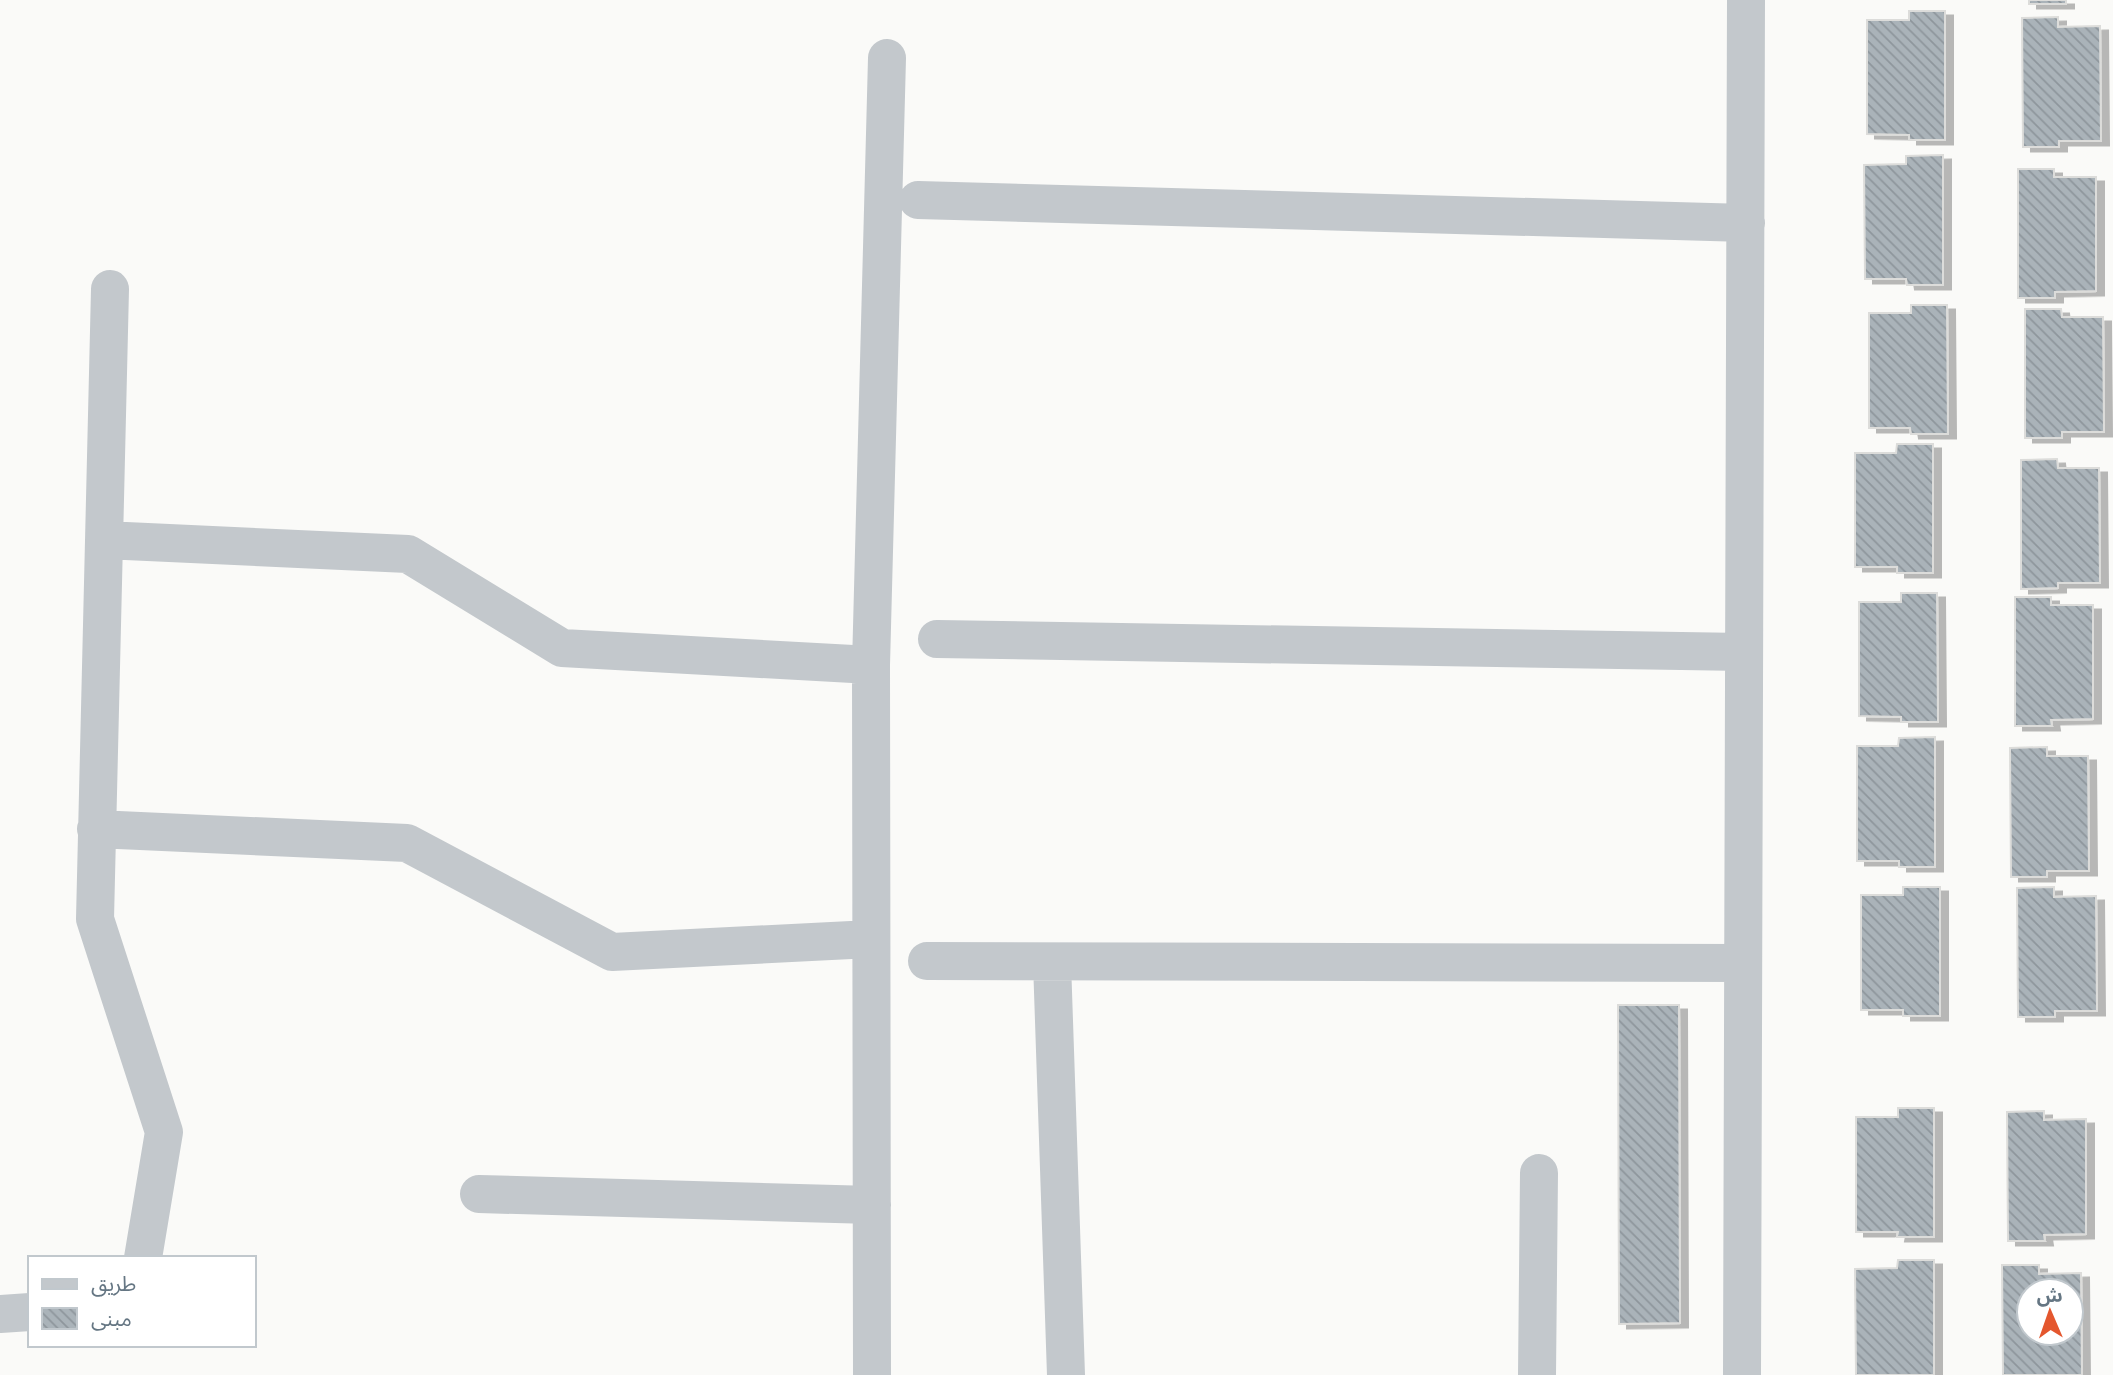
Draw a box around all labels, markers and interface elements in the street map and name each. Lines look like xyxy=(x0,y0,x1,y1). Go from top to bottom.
legend xyxy=(28,1256,256,1347)
text: طريق xyxy=(91,1272,136,1297)
north arrow xyxy=(2015,1277,2085,1347)
text: ش xyxy=(2036,1284,2063,1307)
text: مبنى xyxy=(91,1307,132,1331)

